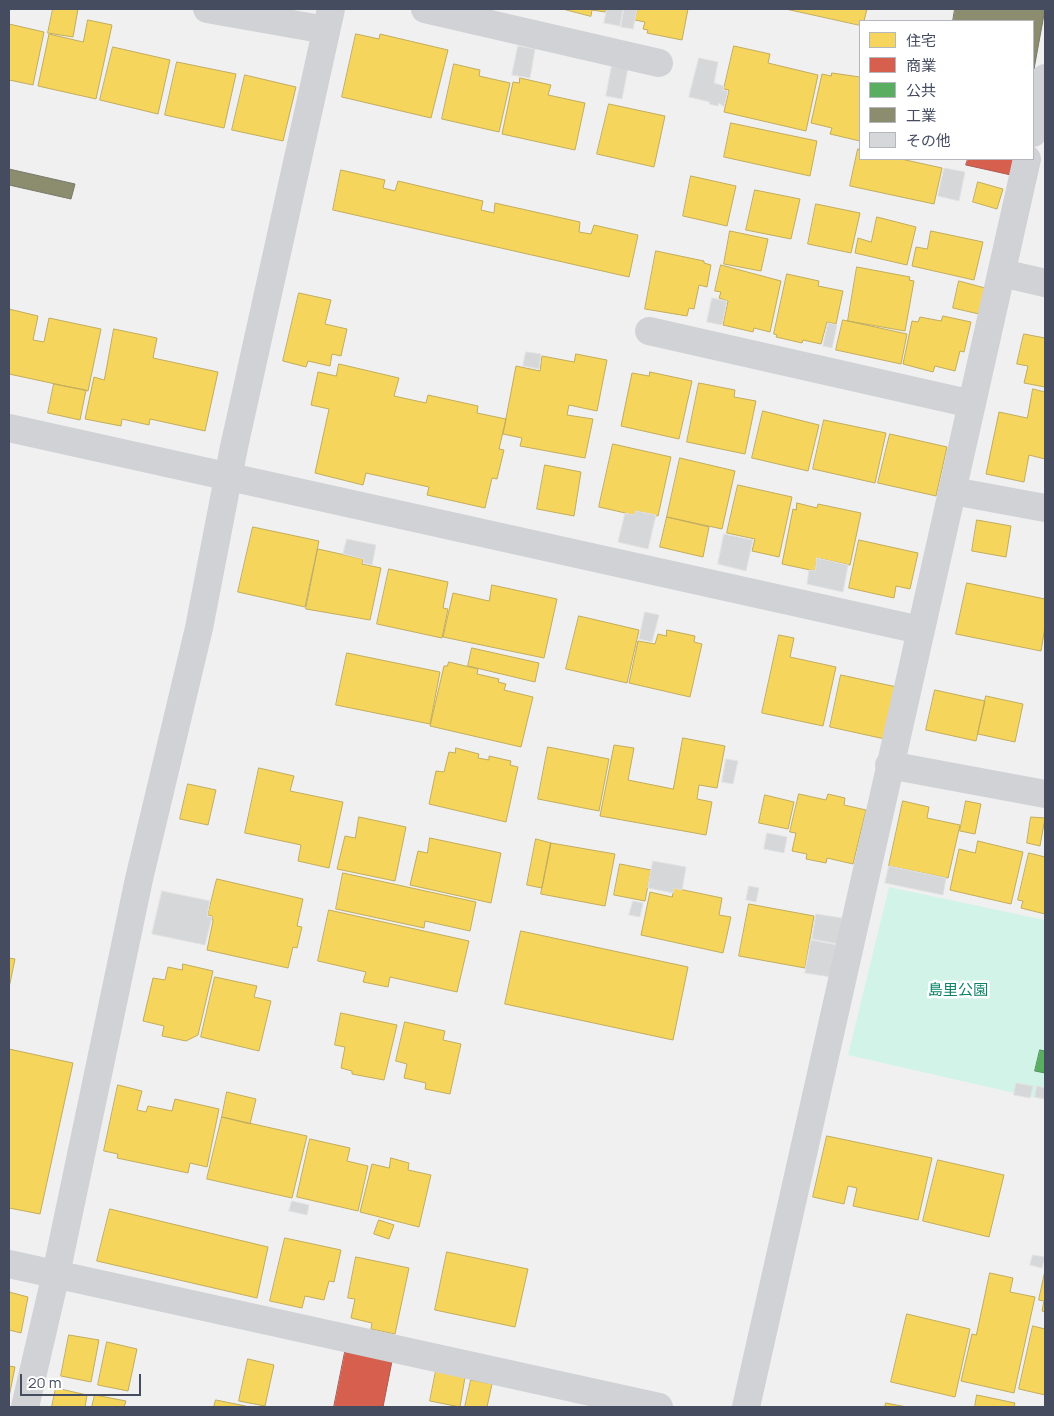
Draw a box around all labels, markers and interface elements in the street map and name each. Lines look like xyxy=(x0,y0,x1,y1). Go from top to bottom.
legend xyxy=(859,20,1034,160)
text: 住宅 xyxy=(906,30,936,51)
text: 商業 xyxy=(906,55,936,76)
text: 公共 xyxy=(906,80,936,101)
text: 工業 xyxy=(906,105,936,126)
text: その他 xyxy=(906,130,951,151)
park label: 島里公園 xyxy=(928,982,988,1000)
scale bar xyxy=(22,1364,144,1396)
text: 20 m xyxy=(28,1372,61,1393)

